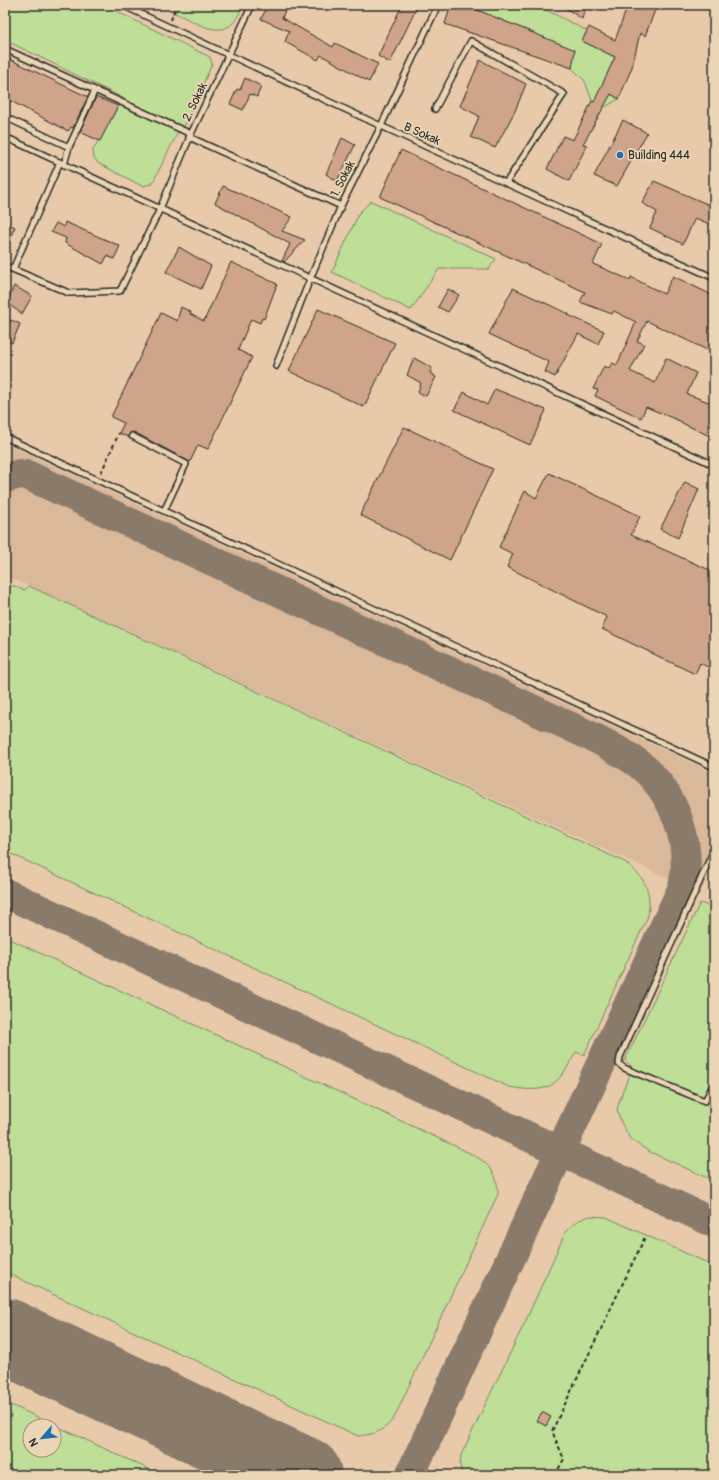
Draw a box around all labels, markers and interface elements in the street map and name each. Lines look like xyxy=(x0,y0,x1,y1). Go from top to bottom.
street label: 2. Sokak xyxy=(179,80,211,124)
street label: B Sokak xyxy=(401,119,443,149)
place label: Building 444 xyxy=(628,148,690,163)
marker: Building 444 xyxy=(615,150,625,160)
street label: 1. Sokak xyxy=(327,158,359,200)
north arrow xyxy=(22,1418,62,1458)
text: N xyxy=(26,1436,41,1449)

